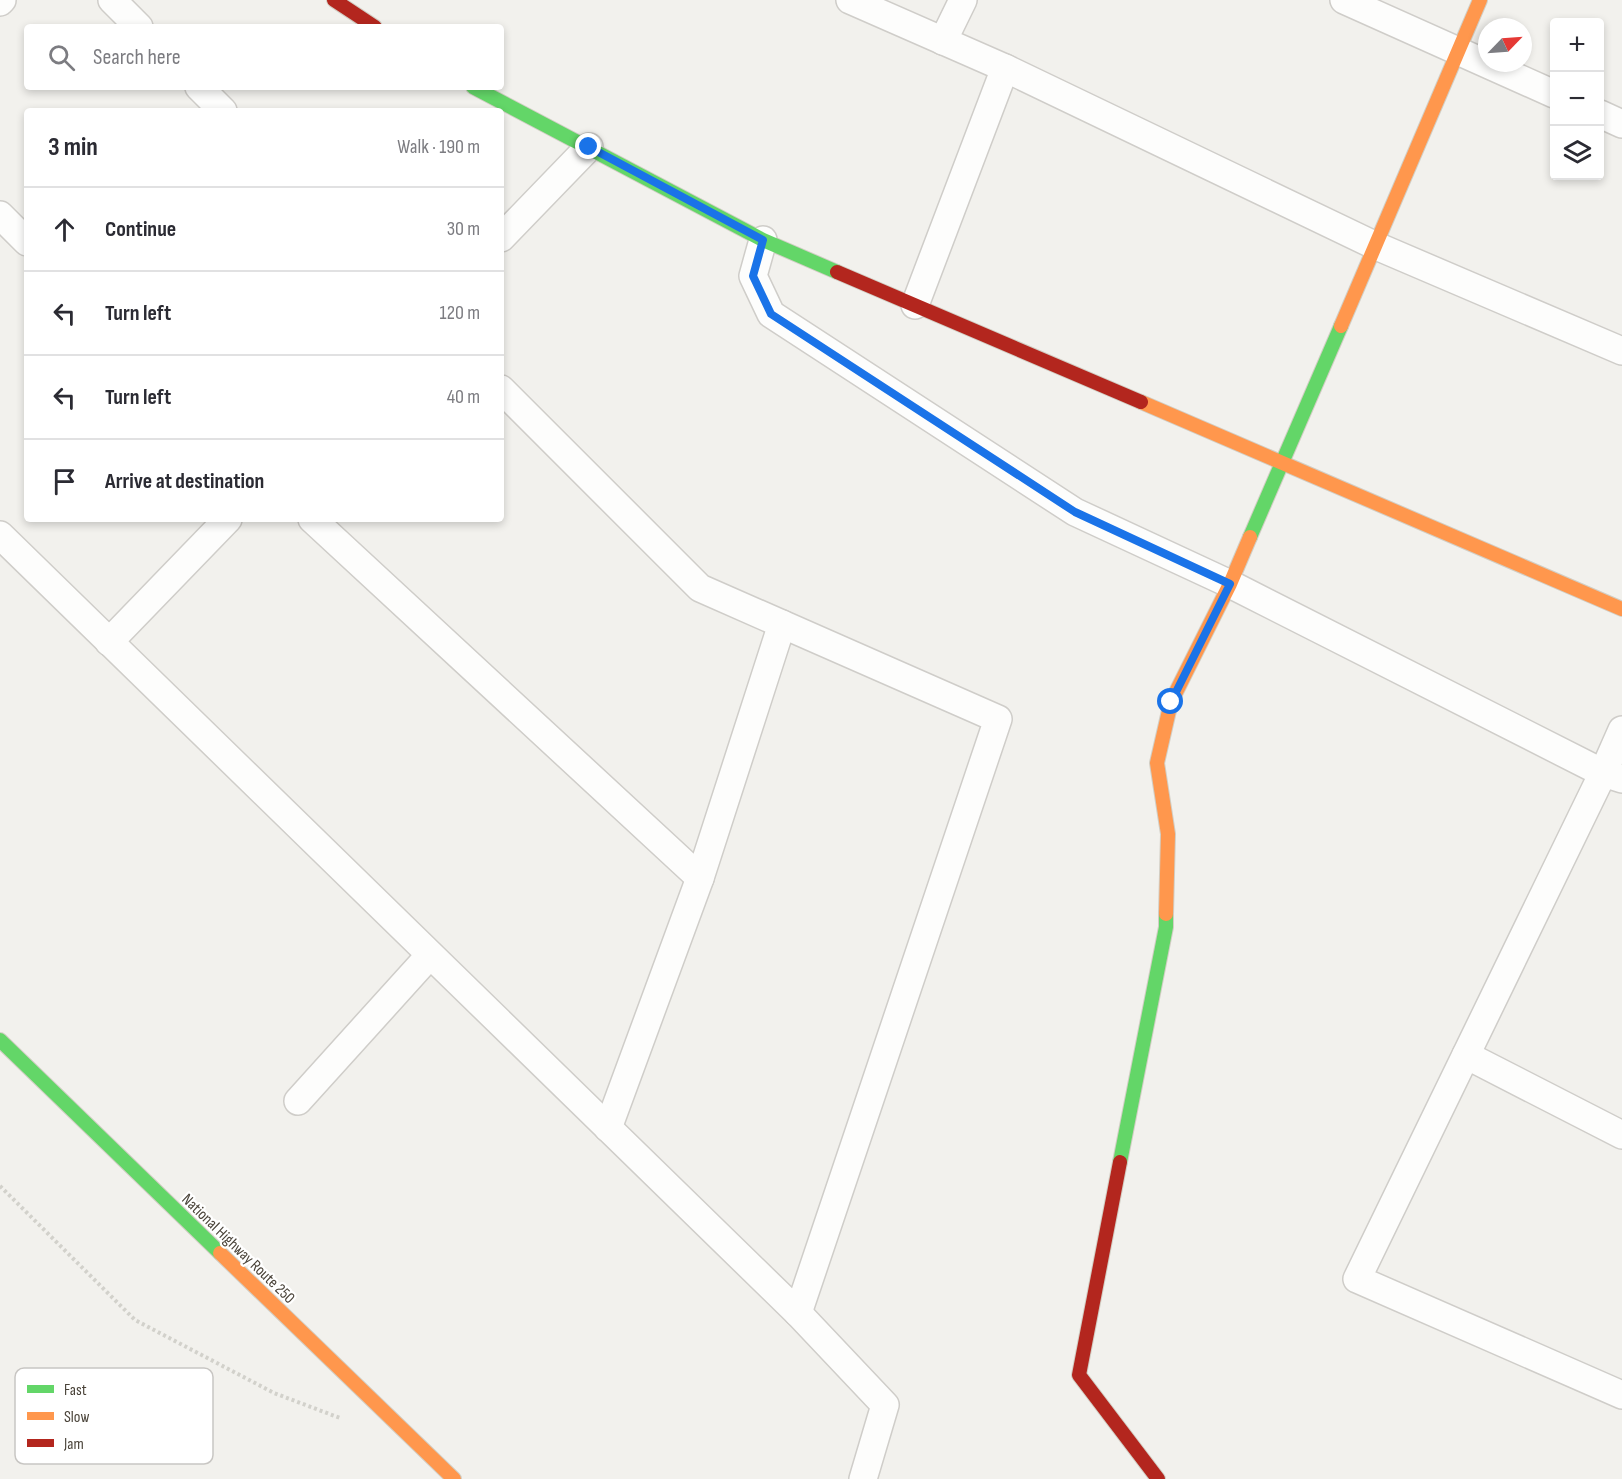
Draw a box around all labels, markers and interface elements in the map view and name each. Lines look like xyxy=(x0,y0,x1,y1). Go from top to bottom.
north arrow xyxy=(1478,18,1532,72)
map controls xyxy=(1550,18,1604,180)
button: + xyxy=(1550,18,1604,72)
search box xyxy=(24,24,504,90)
icon: search xyxy=(45,41,78,74)
text: Search here xyxy=(93,44,180,71)
button: − xyxy=(1550,72,1604,126)
button: layers xyxy=(1550,126,1604,180)
text: 3 min xyxy=(48,132,98,163)
route end xyxy=(575,133,601,159)
text: Walk · 190 m xyxy=(397,135,480,159)
icon: ahead xyxy=(48,213,81,246)
text: Continue xyxy=(105,216,176,243)
text: 30 m xyxy=(447,217,480,241)
icon: left xyxy=(48,297,81,330)
text: Turn left xyxy=(105,300,171,327)
text: 120 m xyxy=(440,301,480,325)
icon: left xyxy=(48,381,81,414)
text: Turn left xyxy=(105,384,171,411)
text: 40 m xyxy=(447,385,480,409)
icon: arrive xyxy=(48,465,81,498)
text: Arrive at destination xyxy=(105,468,264,495)
route start xyxy=(1157,688,1183,714)
street label: National Highway Route 250 xyxy=(178,1190,298,1308)
legend xyxy=(15,1368,213,1464)
text: Fast xyxy=(64,1381,87,1400)
text: Slow xyxy=(64,1408,89,1427)
text: Jam xyxy=(63,1435,84,1454)

